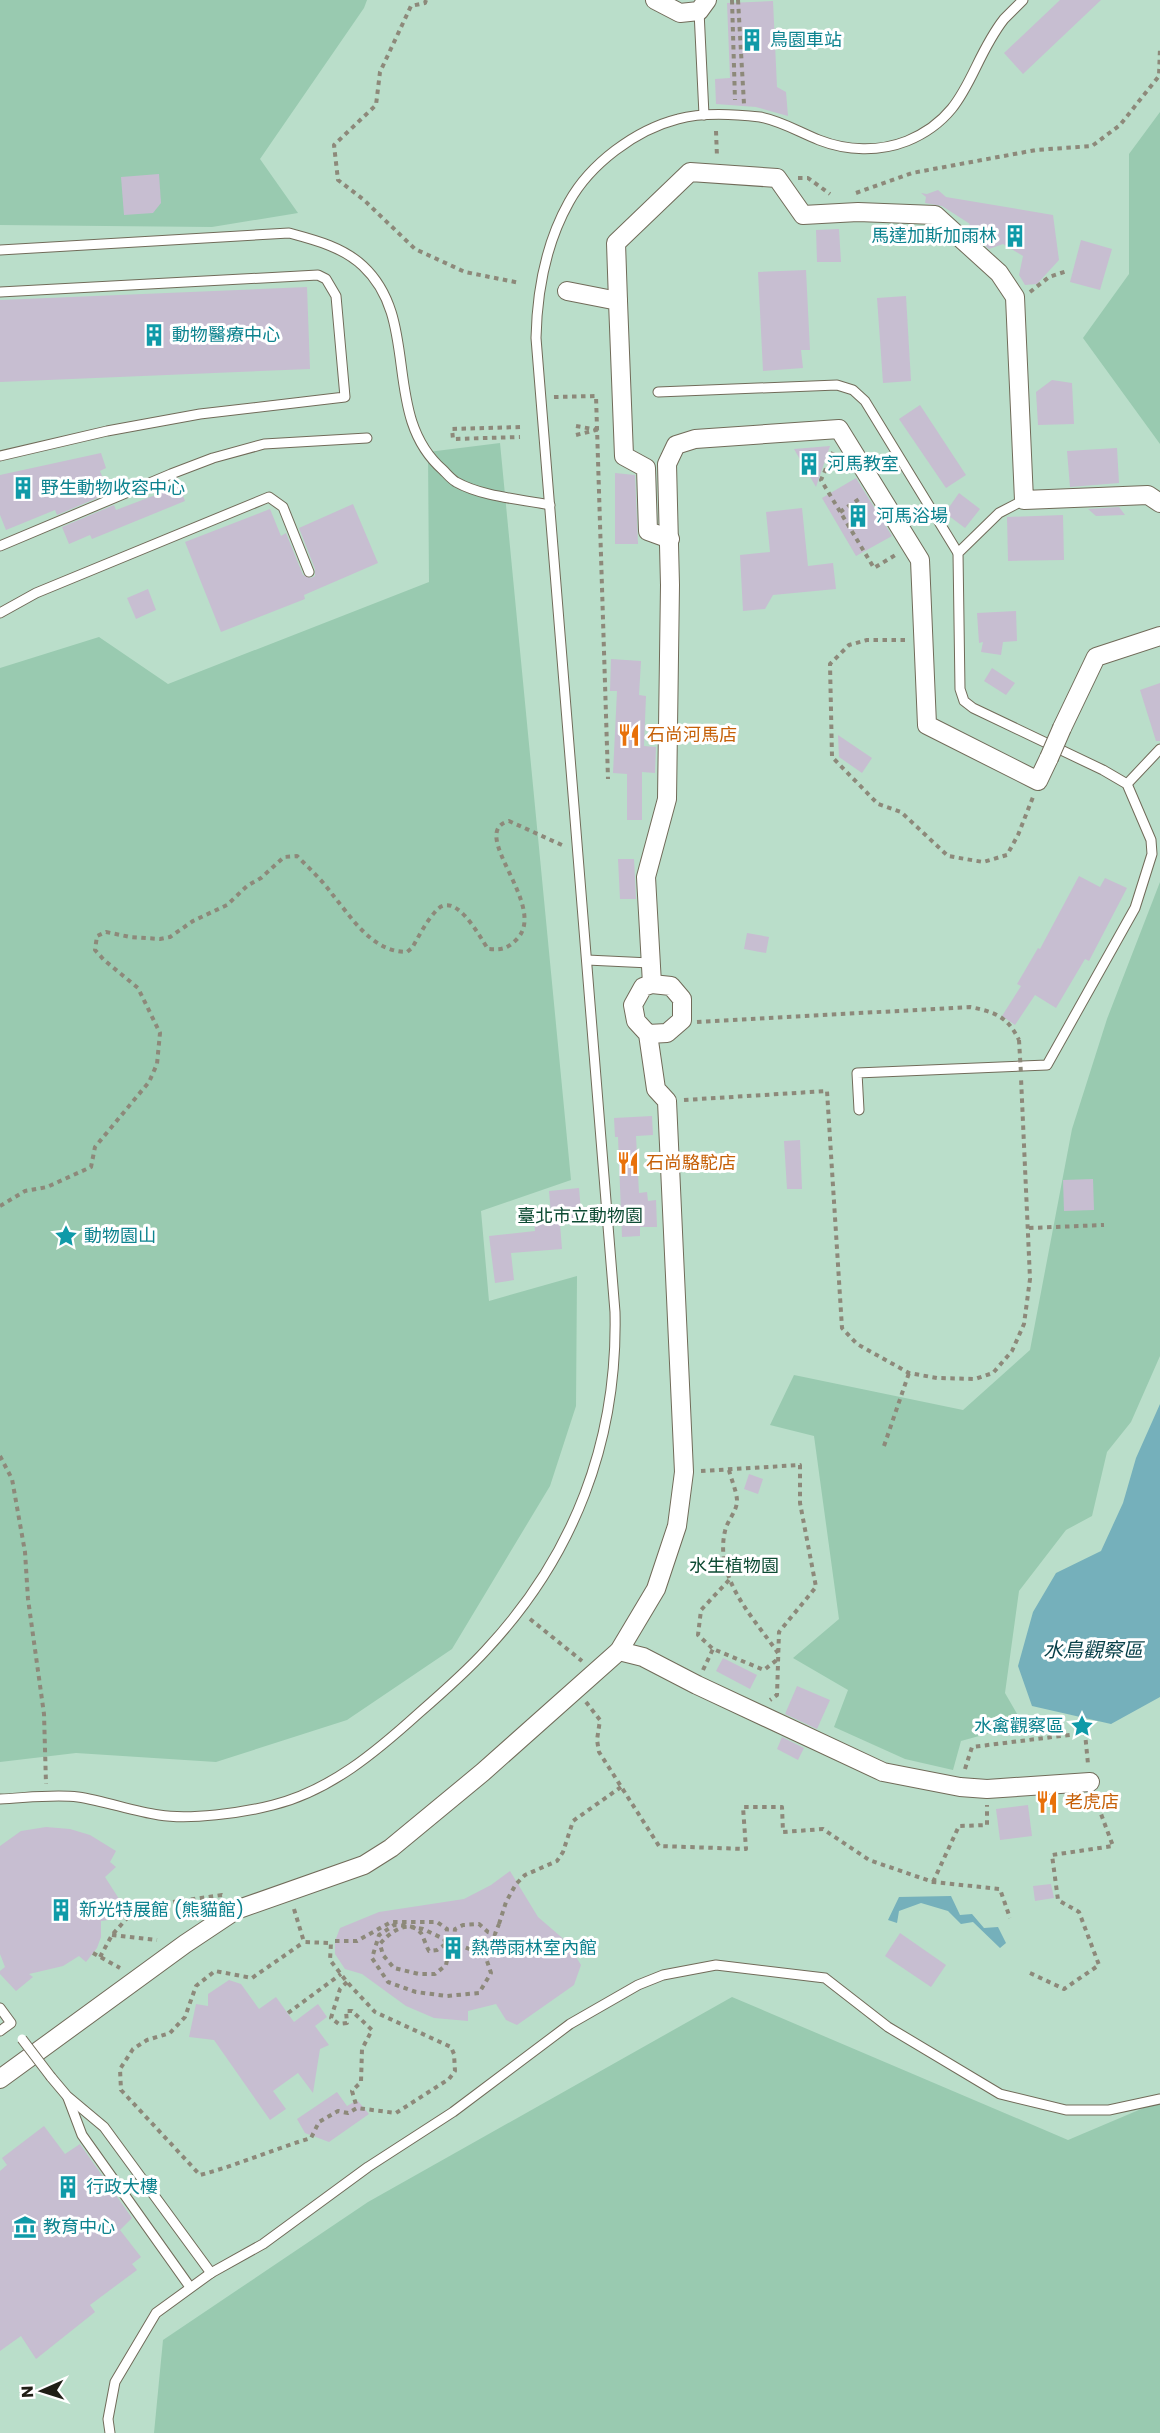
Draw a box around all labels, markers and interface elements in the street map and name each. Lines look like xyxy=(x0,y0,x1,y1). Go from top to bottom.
building icon: 鳥園車站 xyxy=(739,27,765,53)
place label: 鳥園車站 xyxy=(770,27,842,52)
place label: 馬達加斯加雨林 xyxy=(871,223,997,248)
building icon: 馬達加斯加雨林 xyxy=(1002,223,1028,249)
building icon: 動物醫療中心 xyxy=(141,322,167,348)
place label: 動物醫療中心 xyxy=(172,322,280,347)
building icon: 河馬教室 xyxy=(796,451,822,477)
place label: 河馬教室 xyxy=(827,451,899,476)
building icon: 野生動物收容中心 xyxy=(10,475,36,501)
place label: 野生動物收容中心 xyxy=(41,475,185,500)
building icon: 河馬浴場 xyxy=(845,503,871,529)
place label: 河馬浴場 xyxy=(876,503,948,528)
restaurant icon: 石尚河馬店 xyxy=(616,722,642,748)
place label: 石尚河馬店 xyxy=(647,722,737,747)
restaurant icon: 石尚駱駝店 xyxy=(615,1150,641,1176)
place label: 石尚駱駝店 xyxy=(646,1150,736,1175)
park label: 臺北市立動物園 xyxy=(517,1203,643,1228)
place icon: 動物園山 xyxy=(53,1223,79,1249)
place label: 動物園山 xyxy=(84,1223,156,1248)
park label: 水生植物園 xyxy=(689,1553,779,1578)
water label: 水鳥觀察區 xyxy=(1043,1636,1146,1664)
place label: 水禽觀察區 xyxy=(974,1713,1064,1738)
place icon: 水禽觀察區 xyxy=(1069,1713,1095,1739)
restaurant icon: 老虎店 xyxy=(1034,1789,1060,1815)
place label: 老虎店 xyxy=(1065,1789,1119,1814)
building icon: 新光特展館 (熊貓館) xyxy=(48,1897,74,1923)
place label: 新光特展館 (熊貓館) xyxy=(79,1897,244,1922)
building icon: 熱帶雨林室內館 xyxy=(440,1935,466,1961)
place label: 熱帶雨林室內館 xyxy=(471,1935,597,1960)
building icon: 行政大樓 xyxy=(55,2174,81,2200)
place label: 行政大樓 xyxy=(86,2174,158,2199)
museum icon: 教育中心 xyxy=(12,2214,38,2240)
place label: 教育中心 xyxy=(43,2214,115,2239)
north arrow xyxy=(12,2361,72,2421)
text: N xyxy=(16,2385,39,2398)

